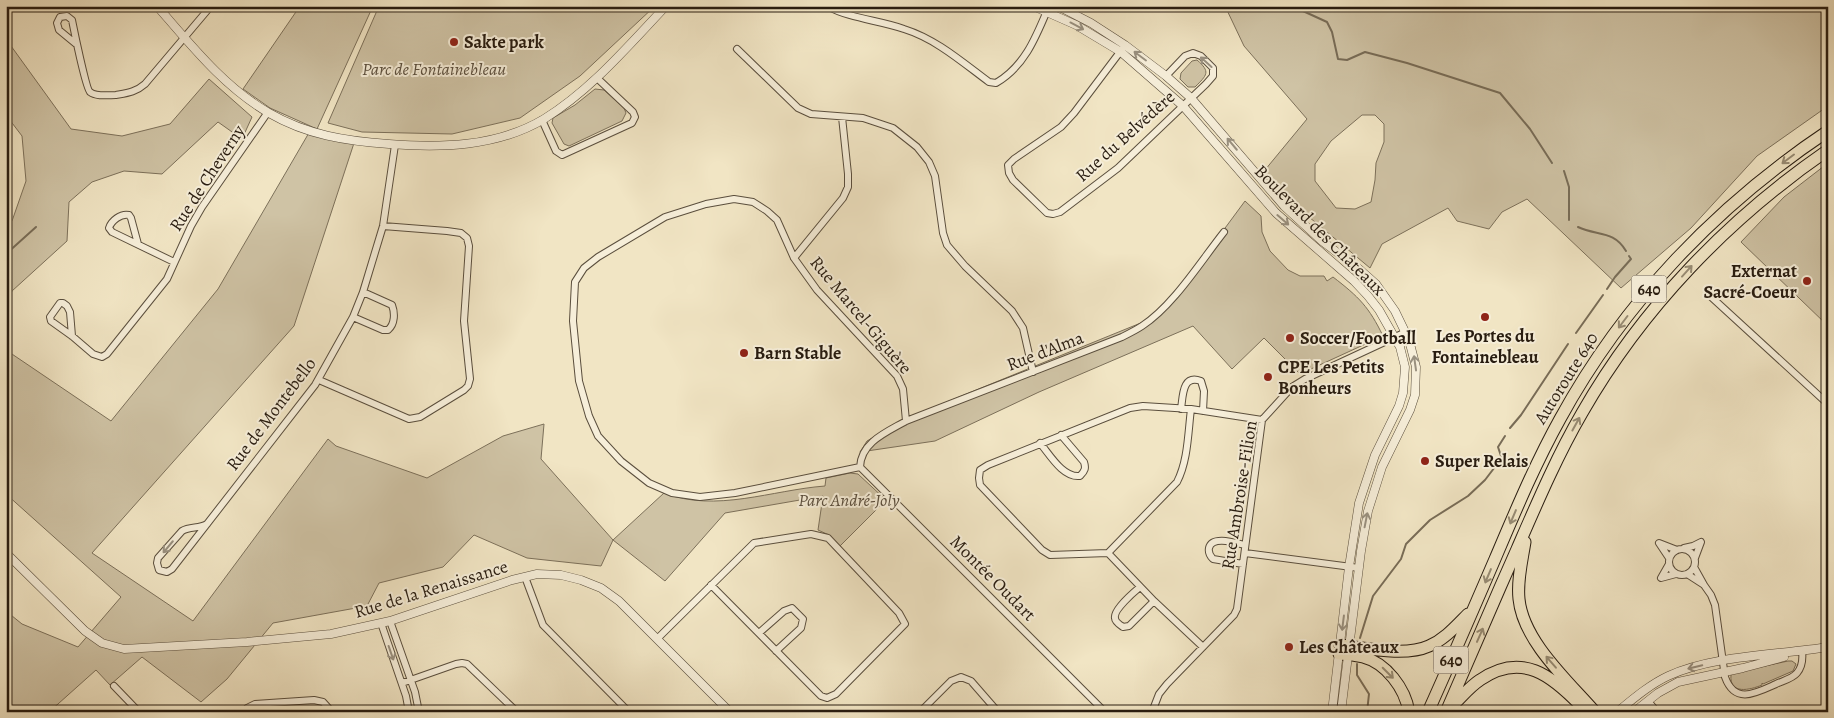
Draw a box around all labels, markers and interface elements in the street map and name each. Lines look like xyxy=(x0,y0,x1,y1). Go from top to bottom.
one-way arrow xyxy=(1069,22,1084,32)
place label: Sakte park xyxy=(464,30,544,54)
marker: Sakte park xyxy=(448,36,460,48)
one-way arrow xyxy=(1133,51,1147,61)
one-way arrow xyxy=(1200,56,1213,67)
park label: Parc de Fontainebleau xyxy=(362,57,506,81)
street label: Rue du Belvédère xyxy=(1070,85,1180,187)
street label: Rue de Cheverny xyxy=(164,119,251,236)
one-way arrow xyxy=(1227,138,1238,151)
one-way arrow xyxy=(1781,154,1795,164)
street label: Boulevard des Châteaux xyxy=(1249,159,1391,301)
one-way arrow xyxy=(1277,214,1290,225)
street label: Rue Marcel-Giguère xyxy=(805,251,917,379)
place label: Externat Sacré-Coeur xyxy=(1704,259,1798,304)
one-way arrow xyxy=(1682,264,1693,277)
marker: Externat Sacré-Coeur xyxy=(1801,275,1813,287)
road number: 640 xyxy=(1632,276,1666,302)
marker: Les Portes du Fontainebleau xyxy=(1479,311,1491,323)
one-way arrow xyxy=(1618,315,1629,328)
place label: Les Portes du Fontainebleau xyxy=(1431,324,1539,369)
street label: Rue d'Alma xyxy=(1003,325,1088,377)
place label: Soccer/Football xyxy=(1300,326,1416,350)
street label: Autoroute 640 xyxy=(1528,328,1604,429)
marker: Soccer/Football xyxy=(1284,332,1296,344)
place label: Barn Stable xyxy=(754,341,841,365)
marker: Barn Stable xyxy=(738,347,750,359)
street label: Rue de Montebello xyxy=(221,353,321,475)
place label: CPE Les Petits Bonheurs xyxy=(1278,355,1384,400)
one-way arrow xyxy=(1410,355,1420,371)
marker: CPE Les Petits Bonheurs xyxy=(1262,371,1274,383)
one-way arrow xyxy=(1571,417,1581,432)
street label: Rue Ambroise-Filion xyxy=(1215,419,1263,571)
place label: Super Relais xyxy=(1435,449,1528,473)
marker: Super Relais xyxy=(1419,455,1431,467)
park label: Parc André-Joly xyxy=(798,488,900,512)
one-way arrow xyxy=(1508,509,1518,524)
one-way arrow xyxy=(1362,512,1371,528)
street label: Montée Oudart xyxy=(945,530,1041,626)
one-way arrow xyxy=(162,541,173,554)
street label: Rue de la Renaissance xyxy=(351,554,511,624)
one-way arrow xyxy=(1482,568,1492,583)
one-way arrow xyxy=(1338,614,1348,630)
one-way arrow xyxy=(1475,628,1485,643)
place label: Les Châteaux xyxy=(1299,635,1399,659)
marker: Les Châteaux xyxy=(1283,641,1295,653)
one-way arrow xyxy=(387,645,396,660)
road number: 640 xyxy=(1434,646,1468,674)
one-way arrow xyxy=(1546,655,1557,668)
one-way arrow xyxy=(1688,663,1704,672)
one-way arrow xyxy=(1382,667,1394,679)

